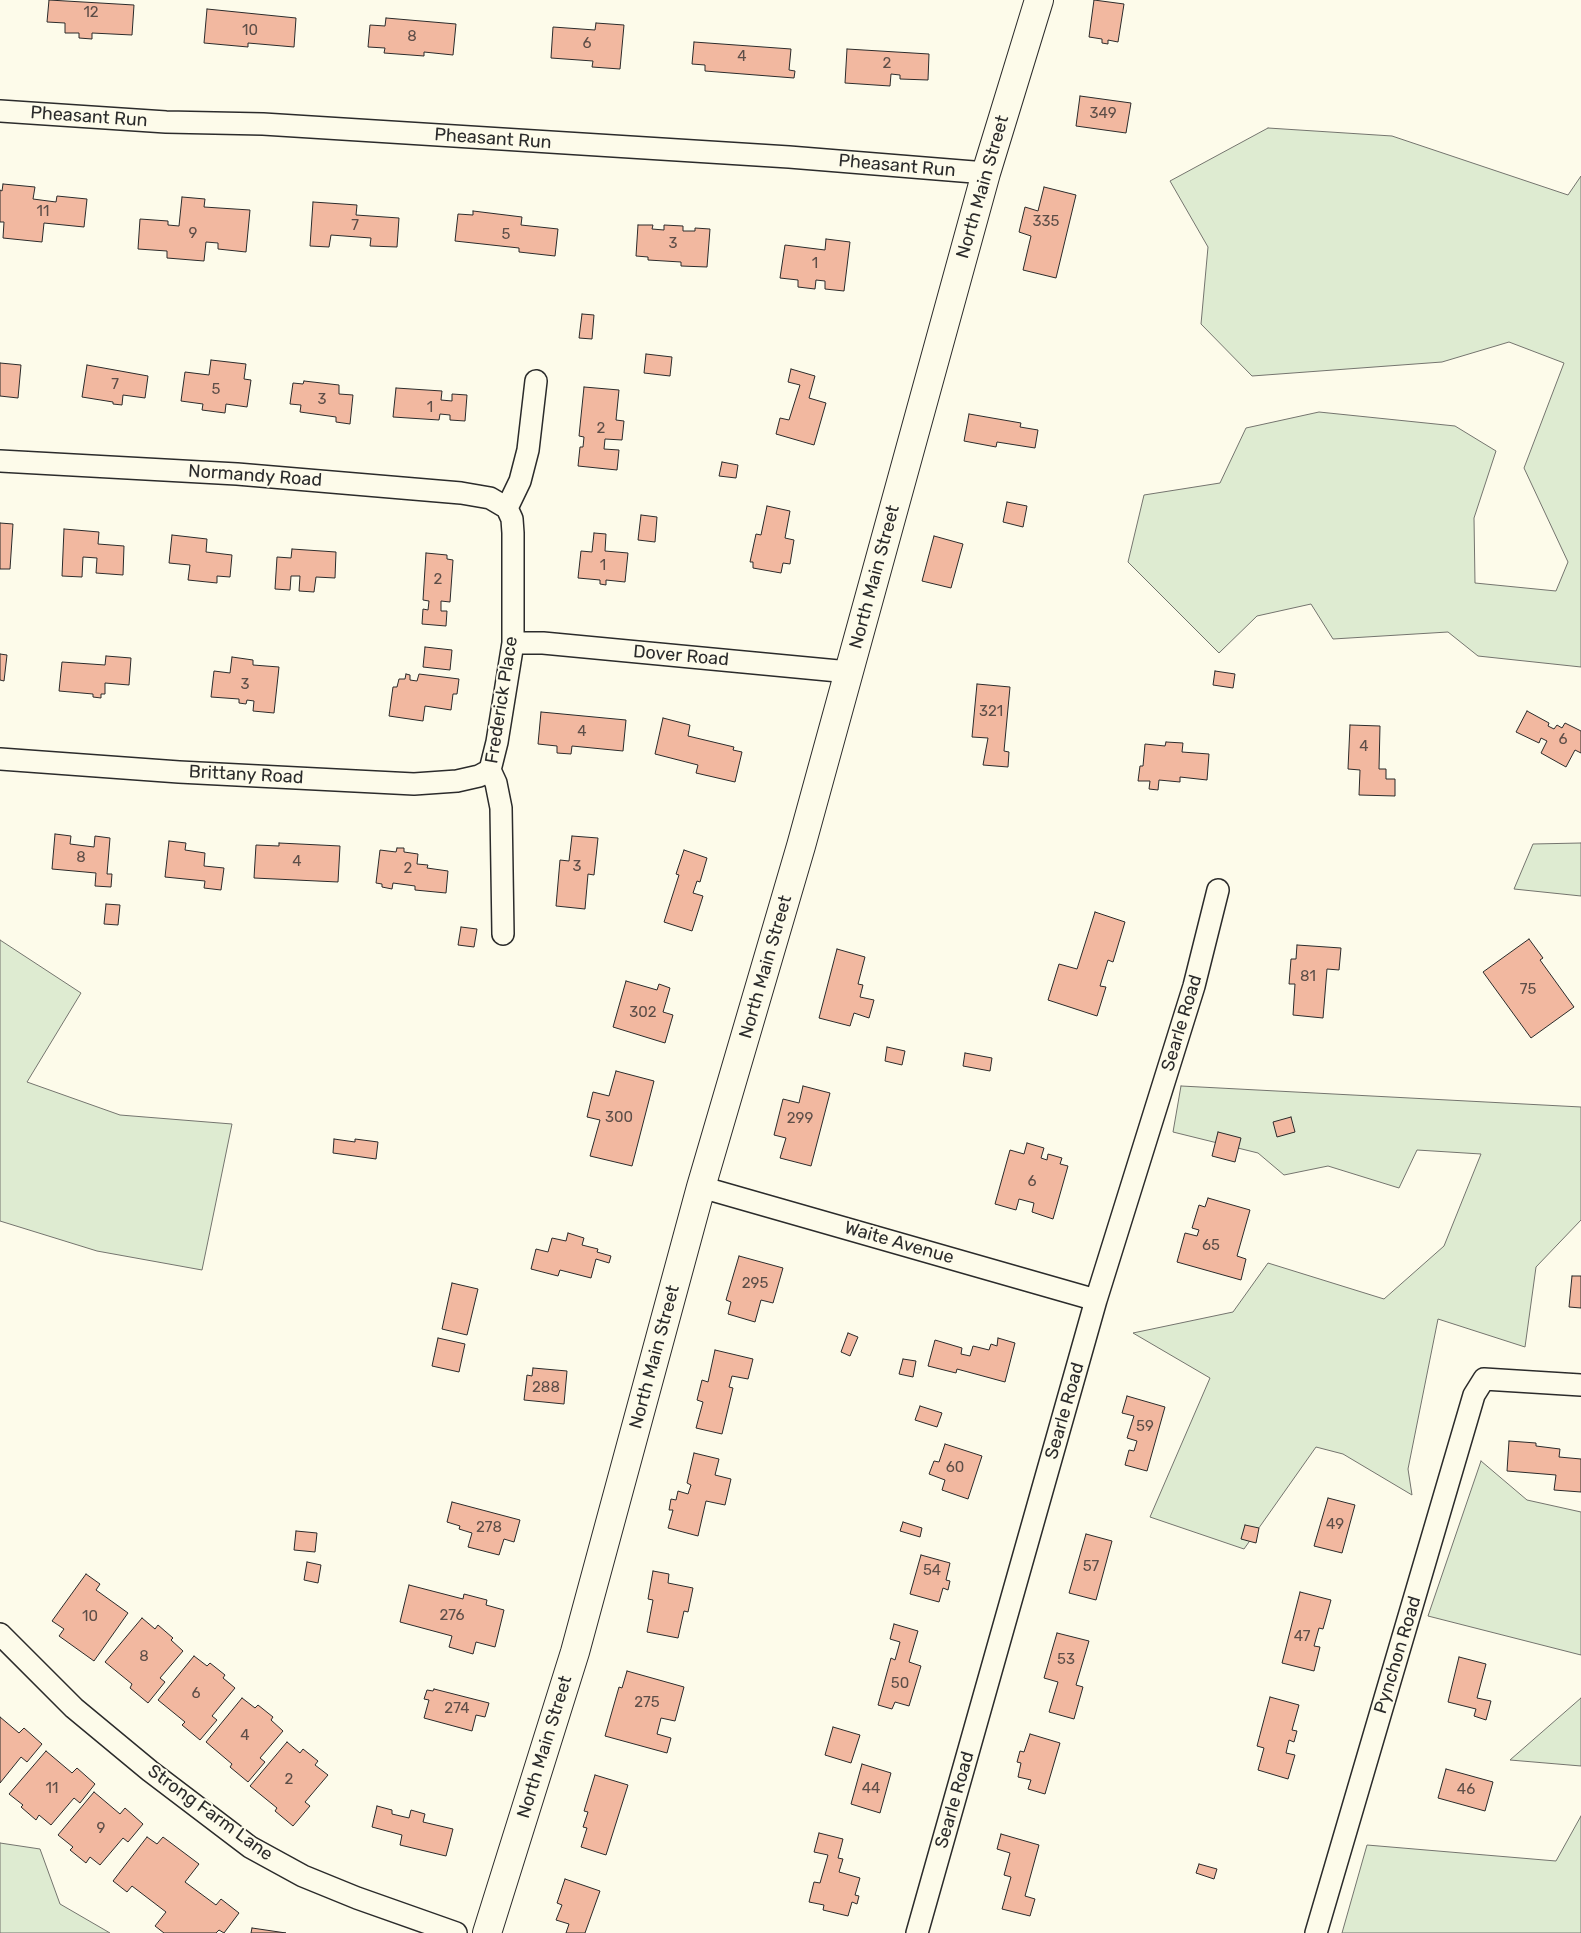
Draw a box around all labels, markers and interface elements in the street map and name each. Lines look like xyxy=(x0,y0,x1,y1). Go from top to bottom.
house number: 12 xyxy=(83,4,99,22)
house number: 10 xyxy=(242,22,258,40)
house number: 8 xyxy=(407,28,417,46)
house number: 6 xyxy=(582,35,592,53)
house number: 4 xyxy=(737,48,747,66)
house number: 2 xyxy=(883,55,891,73)
street label: Pheasant Run xyxy=(30,102,148,132)
house number: 349 xyxy=(1089,105,1117,123)
street label: North Main Street xyxy=(952,113,1014,261)
street label: Pheasant Run xyxy=(434,124,552,154)
street label: Pheasant Run xyxy=(838,150,956,182)
house number: 11 xyxy=(37,203,49,221)
house number: 335 xyxy=(1033,213,1059,231)
house number: 7 xyxy=(351,217,359,235)
house number: 9 xyxy=(189,225,197,243)
house number: 5 xyxy=(502,226,510,244)
house number: 3 xyxy=(668,235,678,253)
house number: 1 xyxy=(812,255,818,273)
house number: 7 xyxy=(111,376,119,394)
house number: 5 xyxy=(212,381,220,399)
house number: 3 xyxy=(317,391,327,409)
house number: 1 xyxy=(427,399,433,417)
house number: 2 xyxy=(597,420,605,438)
street label: Normandy Road xyxy=(187,461,323,491)
street label: North Main Street xyxy=(845,503,905,651)
house number: 1 xyxy=(600,557,606,575)
house number: 2 xyxy=(434,571,442,589)
street label: Frederick Place xyxy=(481,635,523,765)
street label: Dover Road xyxy=(632,641,730,671)
house number: 3 xyxy=(240,676,250,694)
house number: 321 xyxy=(979,703,1003,721)
house number: 4 xyxy=(577,723,587,741)
house number: 6 xyxy=(1558,731,1568,749)
house number: 4 xyxy=(1359,738,1369,756)
street label: Brittany Road xyxy=(188,761,304,789)
house number: 8 xyxy=(76,849,86,867)
house number: 4 xyxy=(292,853,302,871)
house number: 3 xyxy=(572,858,582,876)
house number: 2 xyxy=(404,860,412,878)
street label: North Main Street xyxy=(735,893,797,1041)
house number: 81 xyxy=(1300,968,1316,986)
street label: Searle Road xyxy=(1157,972,1207,1074)
house number: 75 xyxy=(1520,981,1536,999)
house number: 302 xyxy=(629,1004,657,1022)
house number: 300 xyxy=(605,1109,633,1127)
house number: 299 xyxy=(787,1110,813,1128)
house number: 6 xyxy=(1027,1173,1037,1191)
street label: Waite Avenue xyxy=(842,1217,956,1269)
house number: 65 xyxy=(1202,1237,1220,1255)
house number: 295 xyxy=(742,1275,768,1293)
street label: North Main Street xyxy=(625,1283,685,1431)
street label: Searle Road xyxy=(1041,1360,1089,1462)
house number: 288 xyxy=(532,1379,560,1397)
house number: 59 xyxy=(1136,1418,1154,1436)
house number: 60 xyxy=(946,1459,964,1477)
house number: 49 xyxy=(1326,1516,1344,1534)
house number: 278 xyxy=(476,1519,502,1537)
house number: 57 xyxy=(1083,1558,1099,1576)
house number: 54 xyxy=(923,1562,941,1580)
street label: Pynchon Road xyxy=(1370,1594,1426,1716)
house number: 276 xyxy=(439,1607,465,1625)
house number: 10 xyxy=(82,1608,98,1626)
house number: 47 xyxy=(1294,1628,1310,1646)
house number: 8 xyxy=(139,1648,149,1666)
house number: 53 xyxy=(1057,1651,1075,1669)
street label: North Main Street xyxy=(513,1673,577,1821)
house number: 50 xyxy=(891,1675,909,1693)
house number: 6 xyxy=(191,1685,201,1703)
house number: 275 xyxy=(634,1694,660,1712)
house number: 274 xyxy=(444,1700,470,1718)
house number: 4 xyxy=(240,1727,250,1745)
street label: Searle Road xyxy=(931,1749,979,1851)
street label: Strong Farm Lane xyxy=(143,1760,277,1866)
house number: 2 xyxy=(285,1771,293,1789)
house number: 11 xyxy=(46,1780,58,1798)
house number: 44 xyxy=(862,1780,880,1798)
house number: 46 xyxy=(1457,1781,1475,1799)
house number: 9 xyxy=(97,1820,105,1838)

